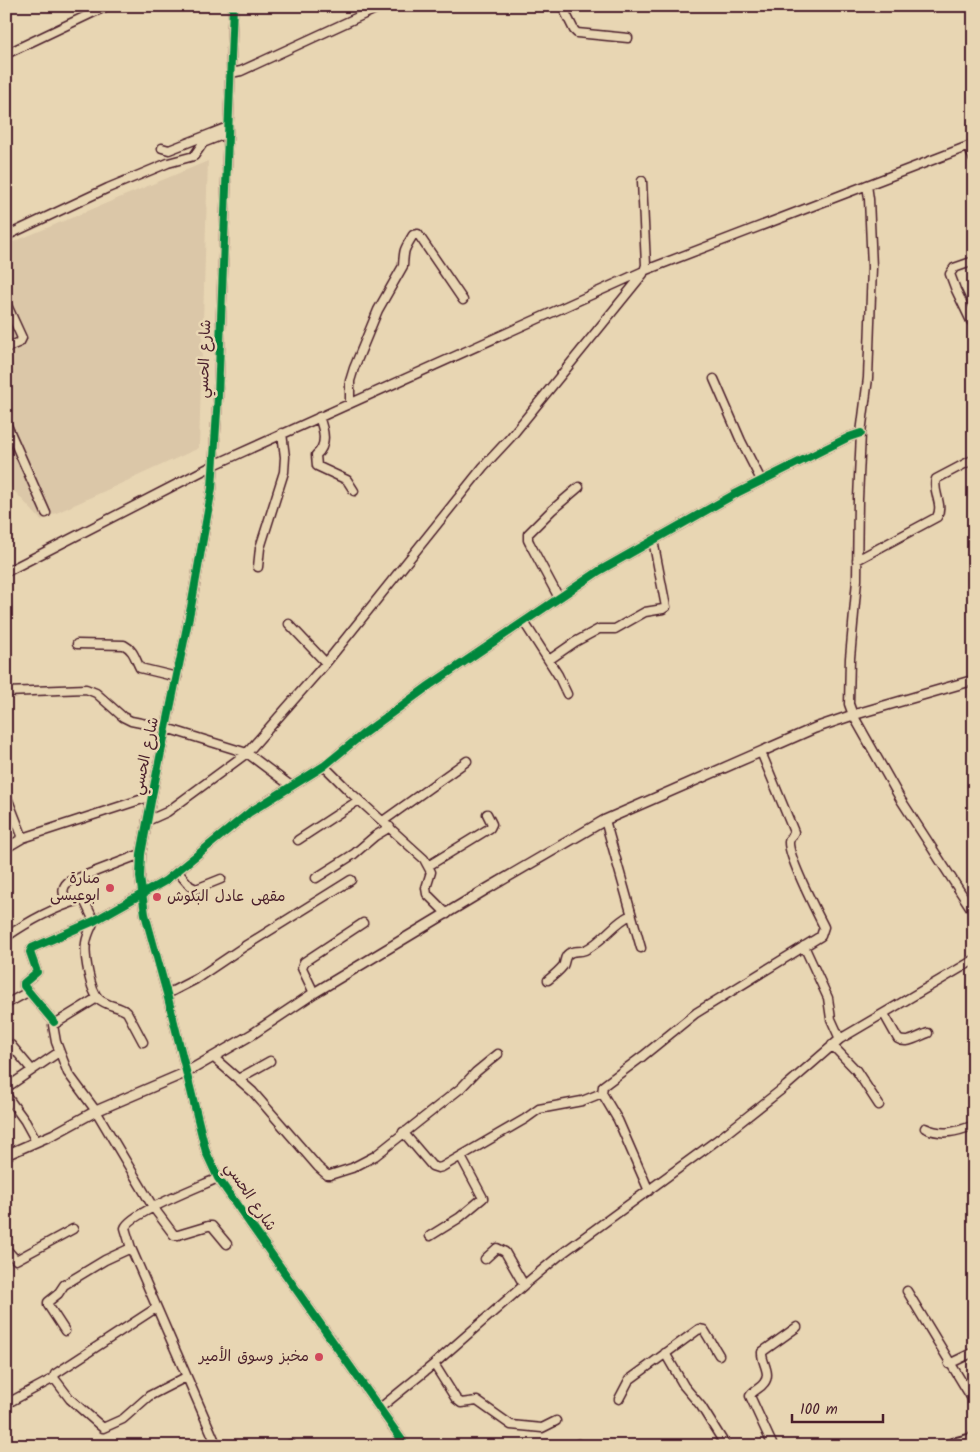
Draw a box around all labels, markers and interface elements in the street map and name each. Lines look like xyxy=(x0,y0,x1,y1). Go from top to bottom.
street label: شارع الحسي xyxy=(192,319,218,399)
street label: شارع الحسي xyxy=(126,715,166,797)
place label: منارة ابوعيسى xyxy=(50,867,100,908)
marker: منارة ابوعيسى xyxy=(104,882,116,894)
place label: مقهى عادل البكوش xyxy=(167,885,285,909)
marker: مقهى عادل البكوش xyxy=(151,891,163,903)
street label: شارع الحسي xyxy=(218,1158,282,1236)
place label: مخبز وسوق الأمير xyxy=(197,1345,309,1369)
marker: مخبز وسوق الأمير xyxy=(313,1351,325,1363)
scale bar xyxy=(792,1392,884,1424)
text: 100 m xyxy=(800,1398,838,1422)

